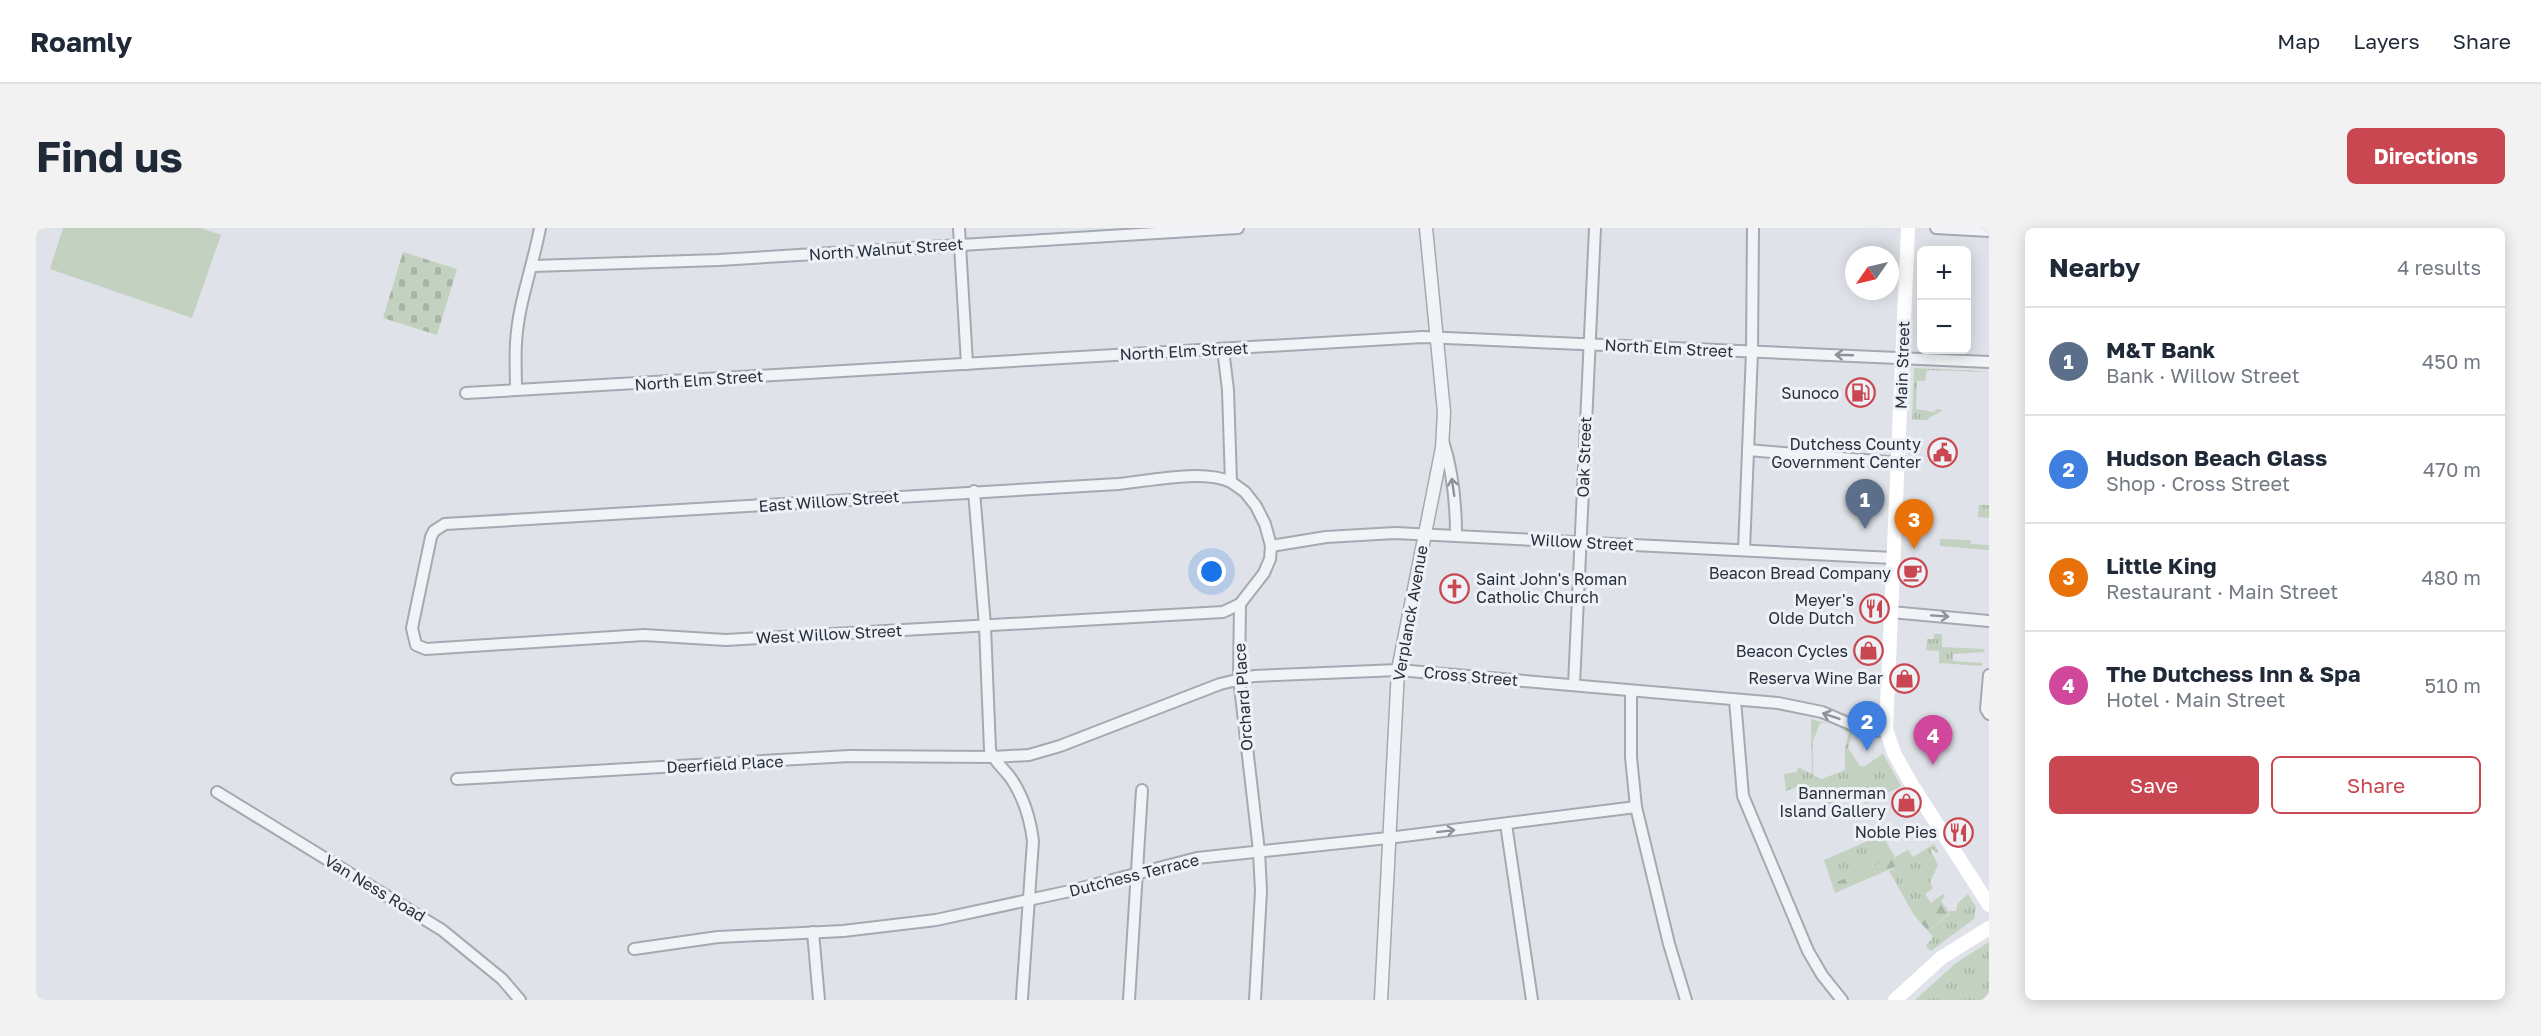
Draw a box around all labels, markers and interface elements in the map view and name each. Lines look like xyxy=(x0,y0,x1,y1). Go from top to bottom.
text: Roamly xyxy=(30,25,132,58)
text: Map xyxy=(2277,28,2320,54)
text: Layers xyxy=(2353,28,2420,54)
text: Share xyxy=(2453,28,2511,54)
button: Directions xyxy=(2347,128,2505,184)
text: Find us xyxy=(36,131,183,181)
street label: North Walnut Street xyxy=(808,234,964,264)
north arrow xyxy=(1845,246,1899,300)
map controls xyxy=(1917,246,1971,354)
button: + xyxy=(1917,246,1971,300)
text: Nearby xyxy=(2049,252,2140,283)
text: 4 results xyxy=(2397,255,2481,279)
button: − xyxy=(1917,300,1971,354)
street label: Main Street xyxy=(1890,321,1914,409)
street label: North Elm Street xyxy=(1604,335,1734,361)
text: M&T Bank xyxy=(2106,336,2215,363)
street label: North Elm Street xyxy=(1119,338,1249,364)
text: 1 xyxy=(2063,349,2074,373)
text: 450 m xyxy=(2422,349,2481,373)
one-way arrow xyxy=(1834,350,1854,361)
text: Bank · Willow Street xyxy=(2106,363,2300,387)
street label: North Elm Street xyxy=(634,366,764,394)
fuel station icon: Sunoco xyxy=(1844,377,1876,409)
place label: Sunoco xyxy=(1781,383,1839,403)
street label: Oak Street xyxy=(1573,416,1595,498)
place label: Dutchess County Government Center xyxy=(1771,434,1921,472)
public building icon: Dutchess County Government Center xyxy=(1926,437,1958,469)
text: Hudson Beach Glass xyxy=(2106,444,2327,471)
text: 2 xyxy=(2062,457,2075,481)
text: 470 m xyxy=(2423,457,2481,481)
text: Shop · Cross Street xyxy=(2106,471,2290,495)
one-way arrow xyxy=(1447,477,1458,497)
pin: 1 xyxy=(1846,480,1884,529)
street label: East Willow Street xyxy=(758,486,900,516)
pin: 3 xyxy=(1894,500,1934,549)
street label: Willow Street xyxy=(1530,529,1634,555)
street label: Verplanck Avenue xyxy=(1388,544,1432,682)
text: Little King xyxy=(2106,552,2217,579)
your location xyxy=(1197,557,1226,586)
cafe icon: Beacon Bread Company xyxy=(1896,557,1928,589)
place label: Beacon Bread Company xyxy=(1709,563,1891,583)
text: 3 xyxy=(2062,565,2075,589)
text: 480 m xyxy=(2422,565,2481,589)
place label: Saint John's Roman Catholic Church xyxy=(1476,569,1627,607)
church icon: Saint John's Roman Catholic Church xyxy=(1439,572,1471,604)
text: Restaurant · Main Street xyxy=(2106,579,2338,603)
place label: Meyer's Olde Dutch xyxy=(1768,590,1854,628)
restaurant icon: Meyer's Olde Dutch xyxy=(1859,593,1891,625)
one-way arrow xyxy=(1929,611,1949,622)
street label: West Willow Street xyxy=(755,620,903,648)
shop icon: Beacon Cycles xyxy=(1853,635,1885,667)
place label: Beacon Cycles xyxy=(1736,641,1848,661)
street label: Orchard Place xyxy=(1229,642,1257,752)
text: The Dutchess Inn & Spa xyxy=(2106,660,2361,687)
street label: Cross Street xyxy=(1423,662,1519,690)
shop icon: Reserva Wine Bar xyxy=(1888,662,1920,694)
place label: Reserva Wine Bar xyxy=(1748,668,1883,688)
text: 4 xyxy=(2062,673,2075,697)
text: 510 m xyxy=(2425,673,2481,697)
text: Hotel · Main Street xyxy=(2106,687,2286,711)
pin: 2 xyxy=(1848,702,1886,751)
one-way arrow xyxy=(1822,709,1841,720)
pin: 4 xyxy=(1914,716,1952,765)
street label: Deerfield Place xyxy=(666,751,784,777)
button: Save xyxy=(2049,756,2259,814)
button: Share xyxy=(2271,756,2481,814)
place label: Bannerman Island Gallery xyxy=(1779,783,1886,821)
shop icon: Bannerman Island Gallery xyxy=(1891,786,1923,818)
restaurant icon: Noble Pies xyxy=(1942,816,1974,848)
place label: Noble Pies xyxy=(1855,822,1937,842)
one-way arrow xyxy=(1436,825,1456,836)
street label: Dutchess Terrace xyxy=(1067,849,1201,901)
street label: Van Ness Road xyxy=(321,850,429,926)

